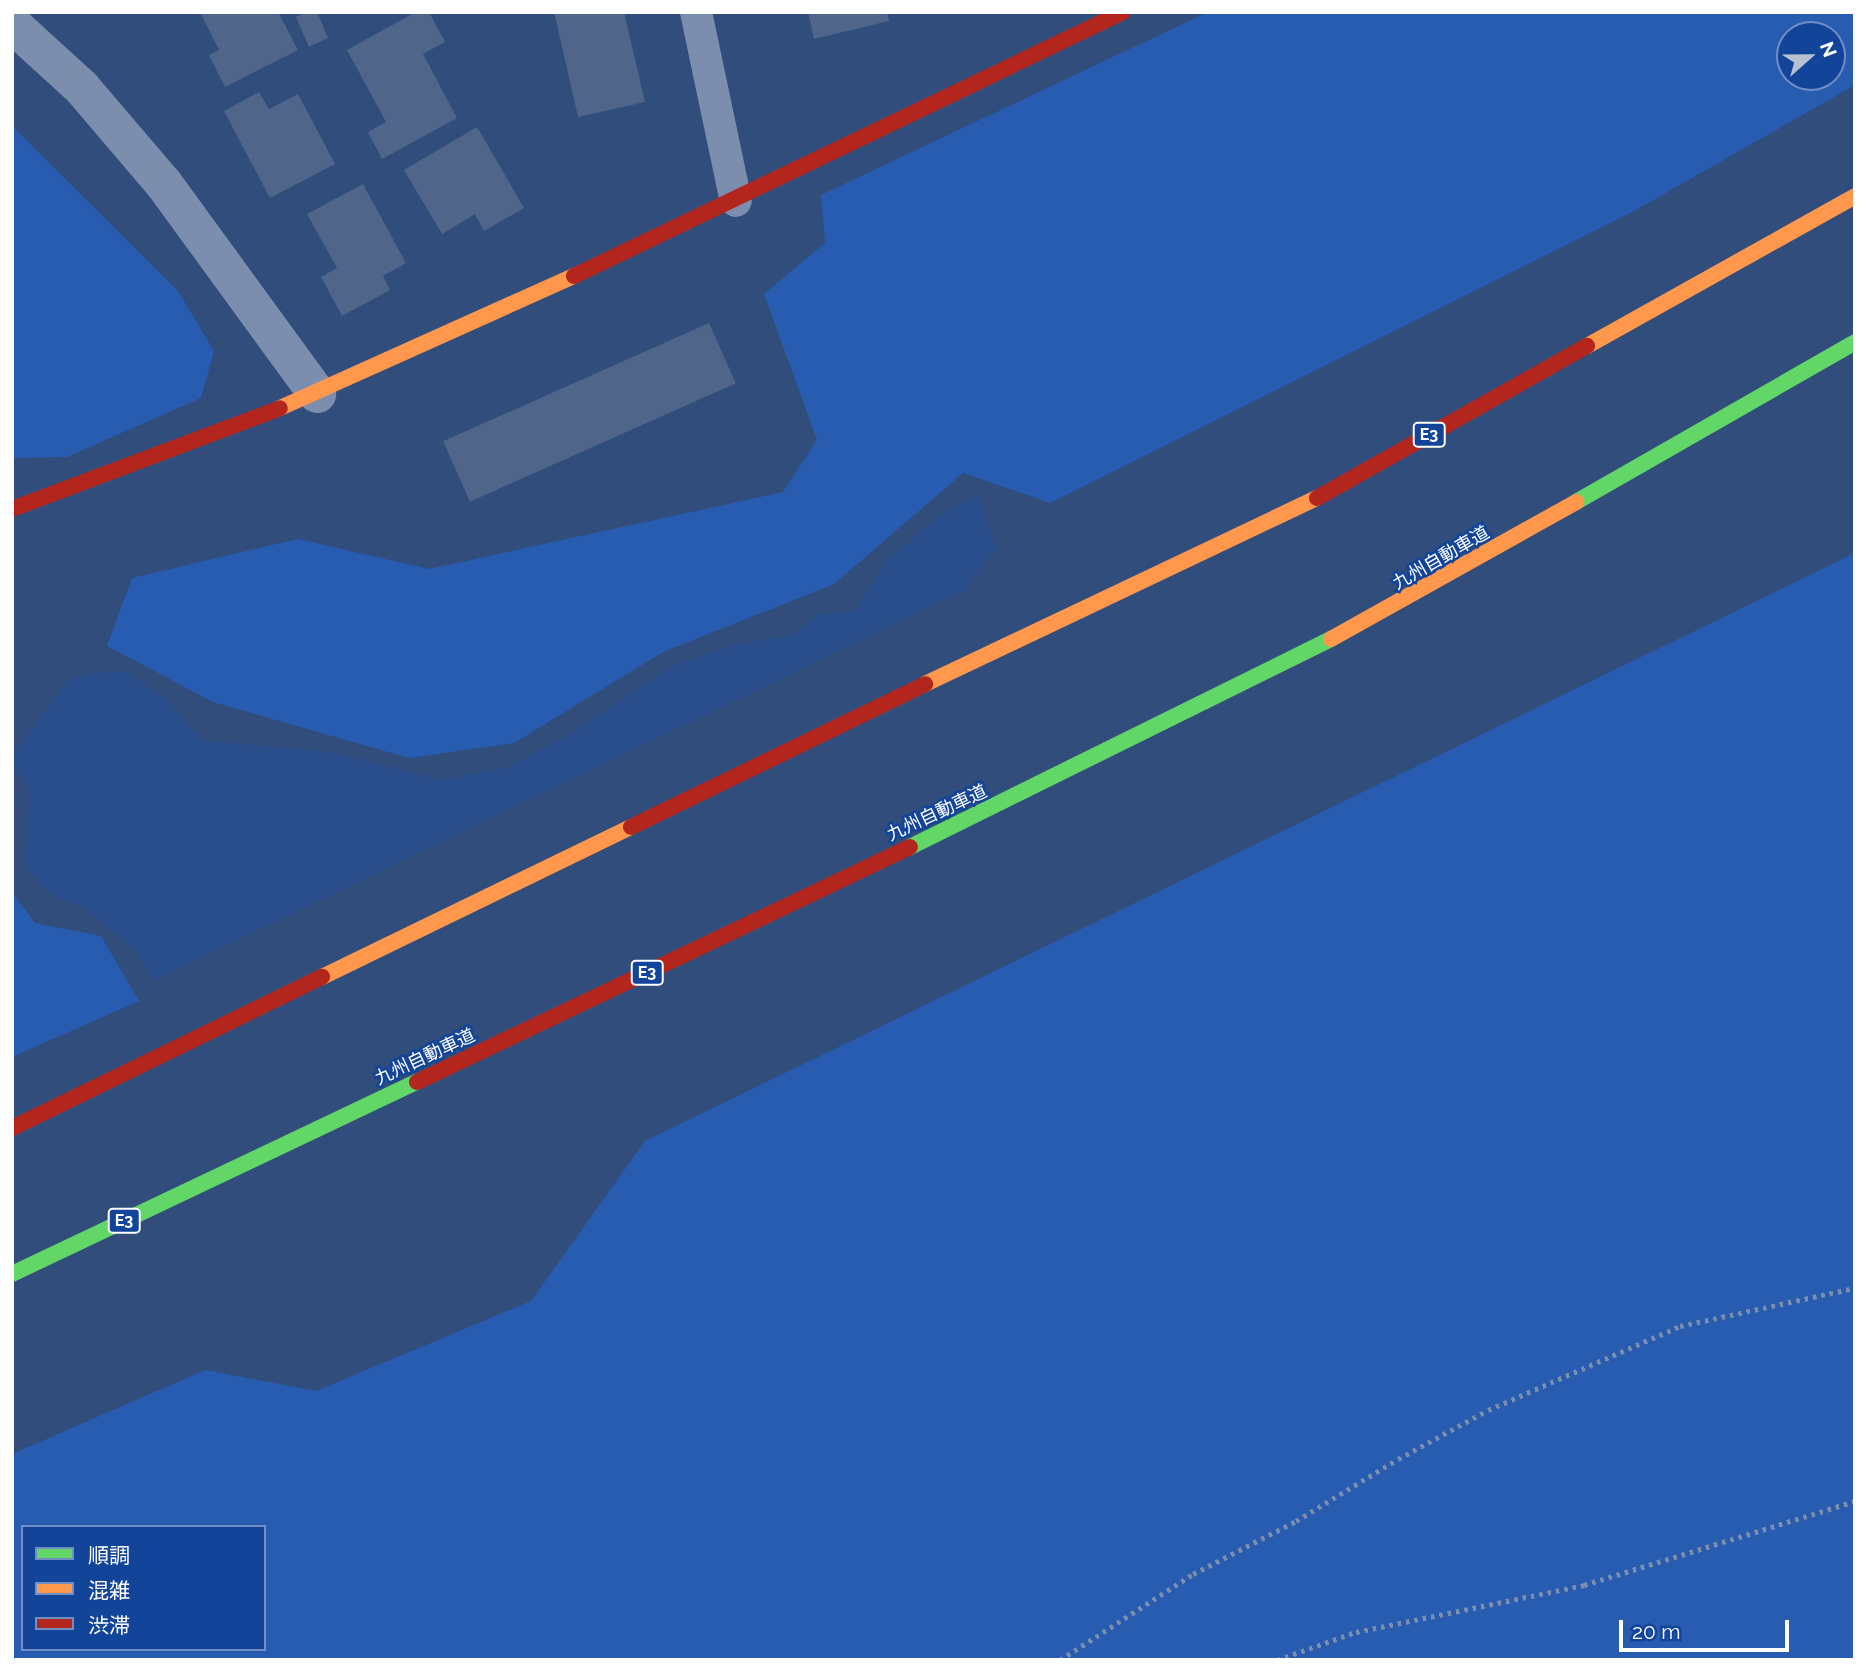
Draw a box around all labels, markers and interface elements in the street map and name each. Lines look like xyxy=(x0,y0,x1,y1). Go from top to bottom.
north arrow xyxy=(1776,21,1846,91)
text: N xyxy=(1816,38,1842,60)
road number: E3 xyxy=(1412,422,1446,448)
street label: 九州自動車道 xyxy=(1389,522,1493,594)
street label: 九州自動車道 xyxy=(883,780,991,846)
road number: E3 xyxy=(630,960,664,986)
street label: 九州自動車道 xyxy=(371,1024,479,1090)
road number: E3 xyxy=(106,1208,142,1233)
legend xyxy=(21,1525,266,1651)
text: 順調 xyxy=(88,1543,130,1568)
text: 混雑 xyxy=(88,1578,130,1603)
scale bar xyxy=(1622,1606,1792,1650)
text: 渋滞 xyxy=(88,1613,130,1638)
text: 20 m xyxy=(1632,1619,1680,1644)

